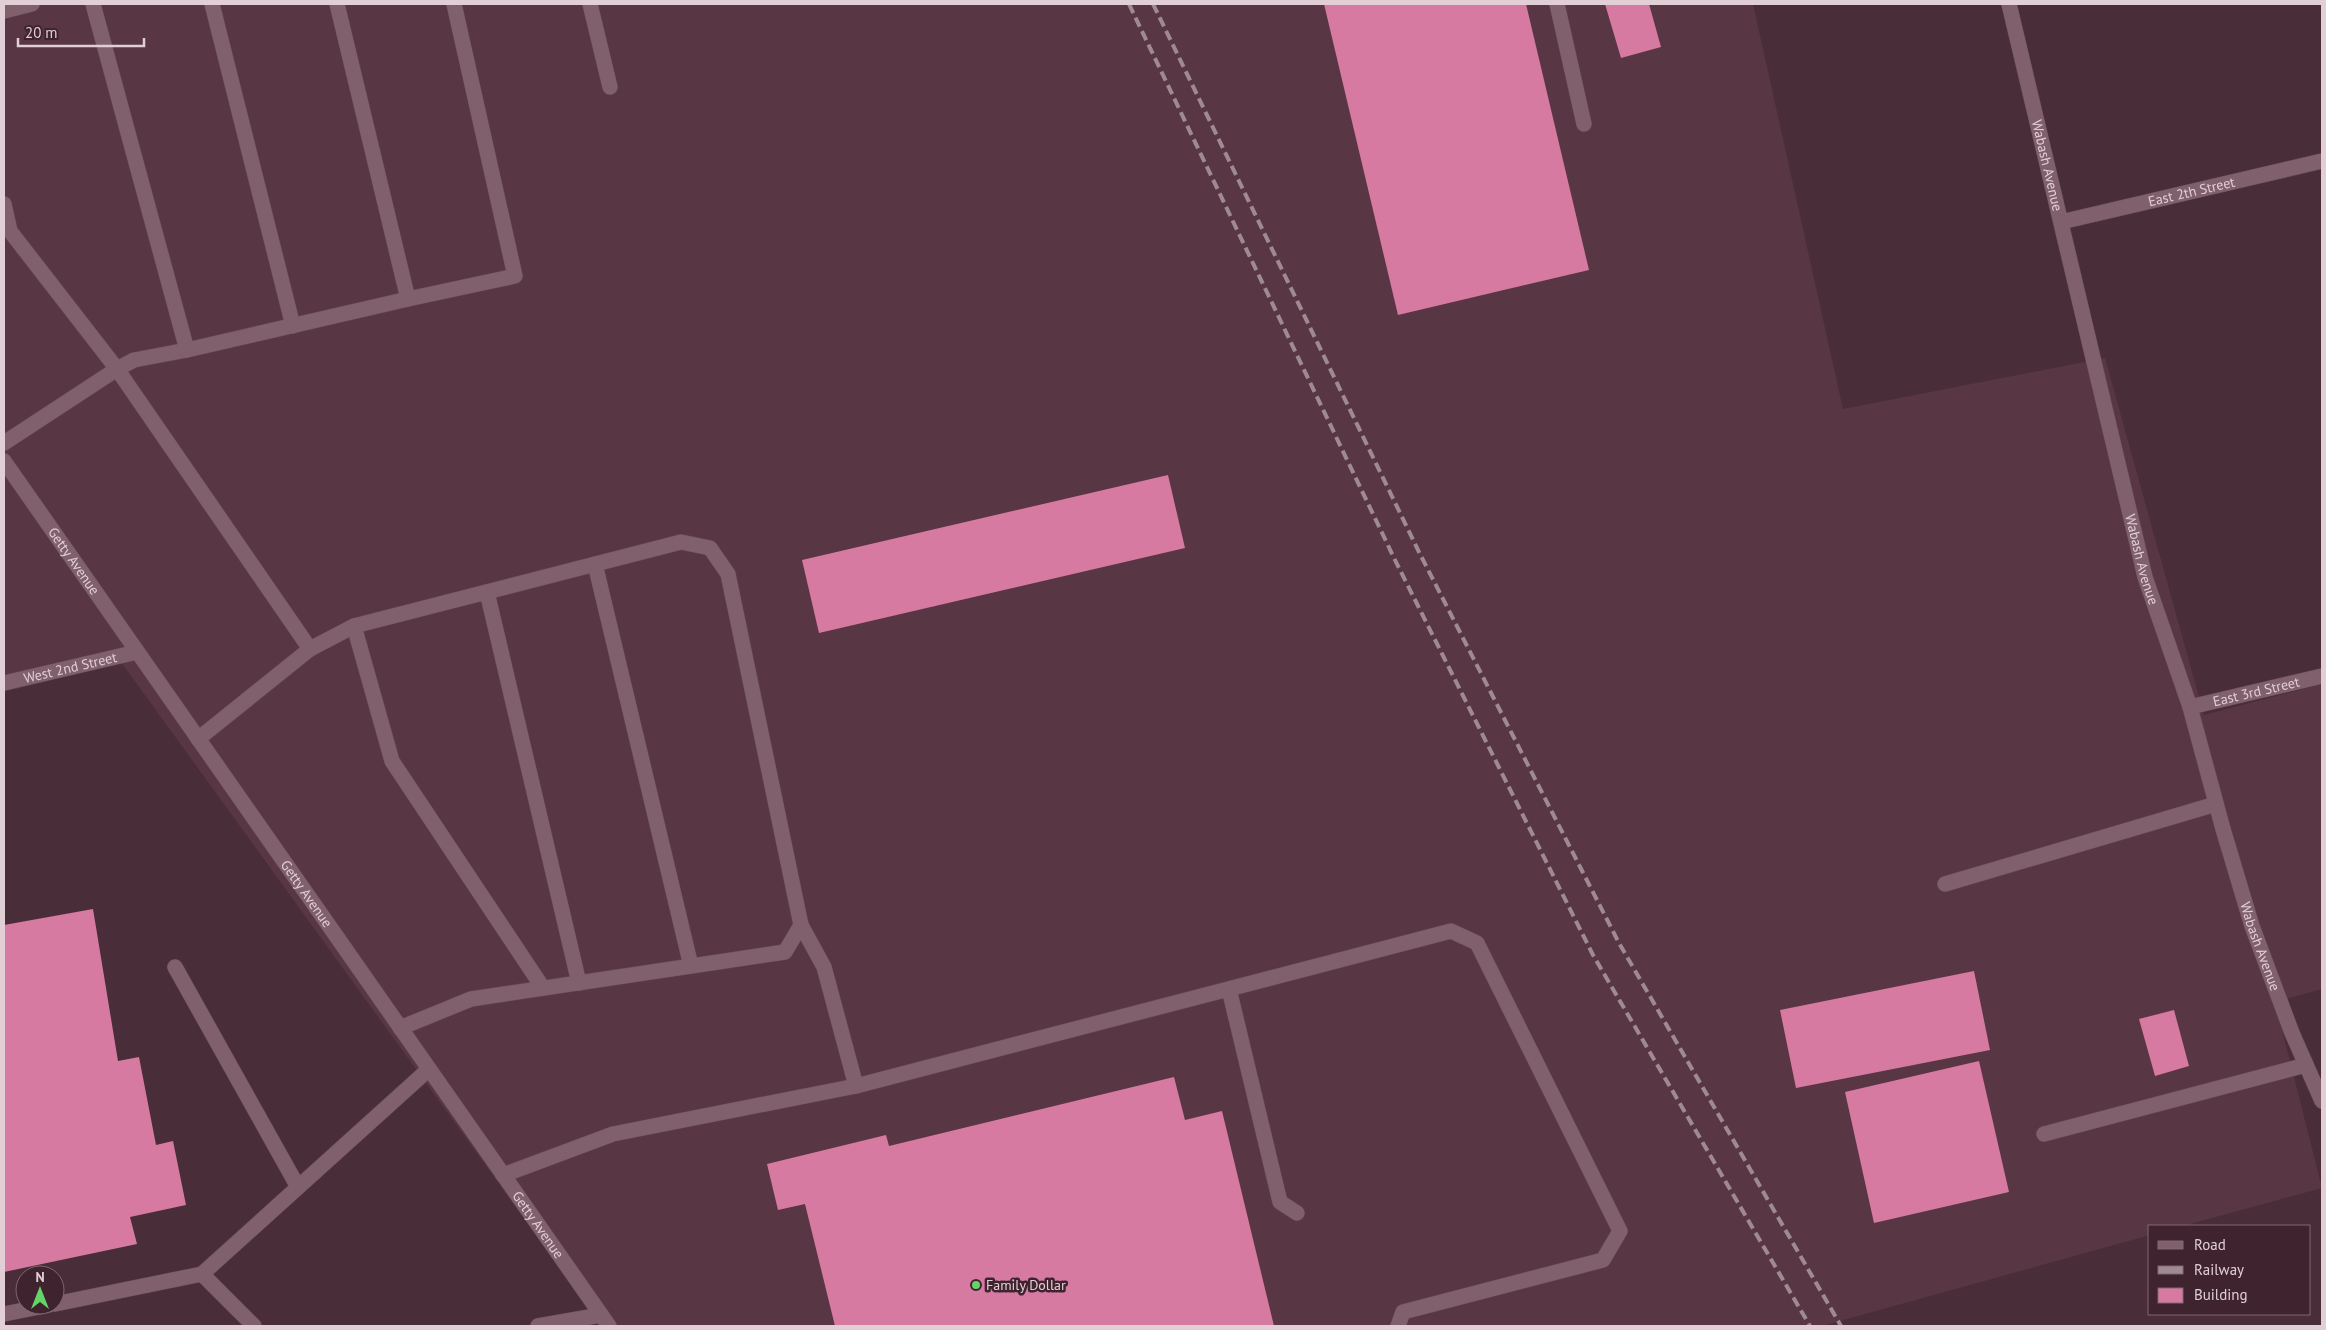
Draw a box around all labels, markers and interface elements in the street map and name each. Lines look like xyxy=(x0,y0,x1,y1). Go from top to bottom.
scale bar xyxy=(18,15,144,47)
text: 20 m xyxy=(25,23,58,42)
street label: Wabash Avenue xyxy=(2028,118,2067,213)
street label: East 2th Street xyxy=(2146,173,2237,210)
street label: Wabash Avenue xyxy=(2121,512,2163,607)
street label: Getty Avenue xyxy=(44,524,104,598)
street label: West 2nd Street xyxy=(22,648,119,687)
street label: East 3rd Street xyxy=(2211,673,2302,710)
street label: Getty Avenue xyxy=(277,856,336,931)
street label: Wabash Avenue xyxy=(2236,900,2284,993)
street label: Getty Avenue xyxy=(508,1187,568,1262)
legend xyxy=(2148,1225,2311,1315)
text: Road xyxy=(2194,1235,2226,1254)
text: Railway xyxy=(2194,1260,2244,1279)
north arrow xyxy=(15,1265,65,1315)
text: N xyxy=(35,1268,45,1286)
place label: Family Dollar xyxy=(986,1276,1066,1294)
marker: Family Dollar xyxy=(970,1279,982,1291)
text: Building xyxy=(2194,1285,2248,1304)

